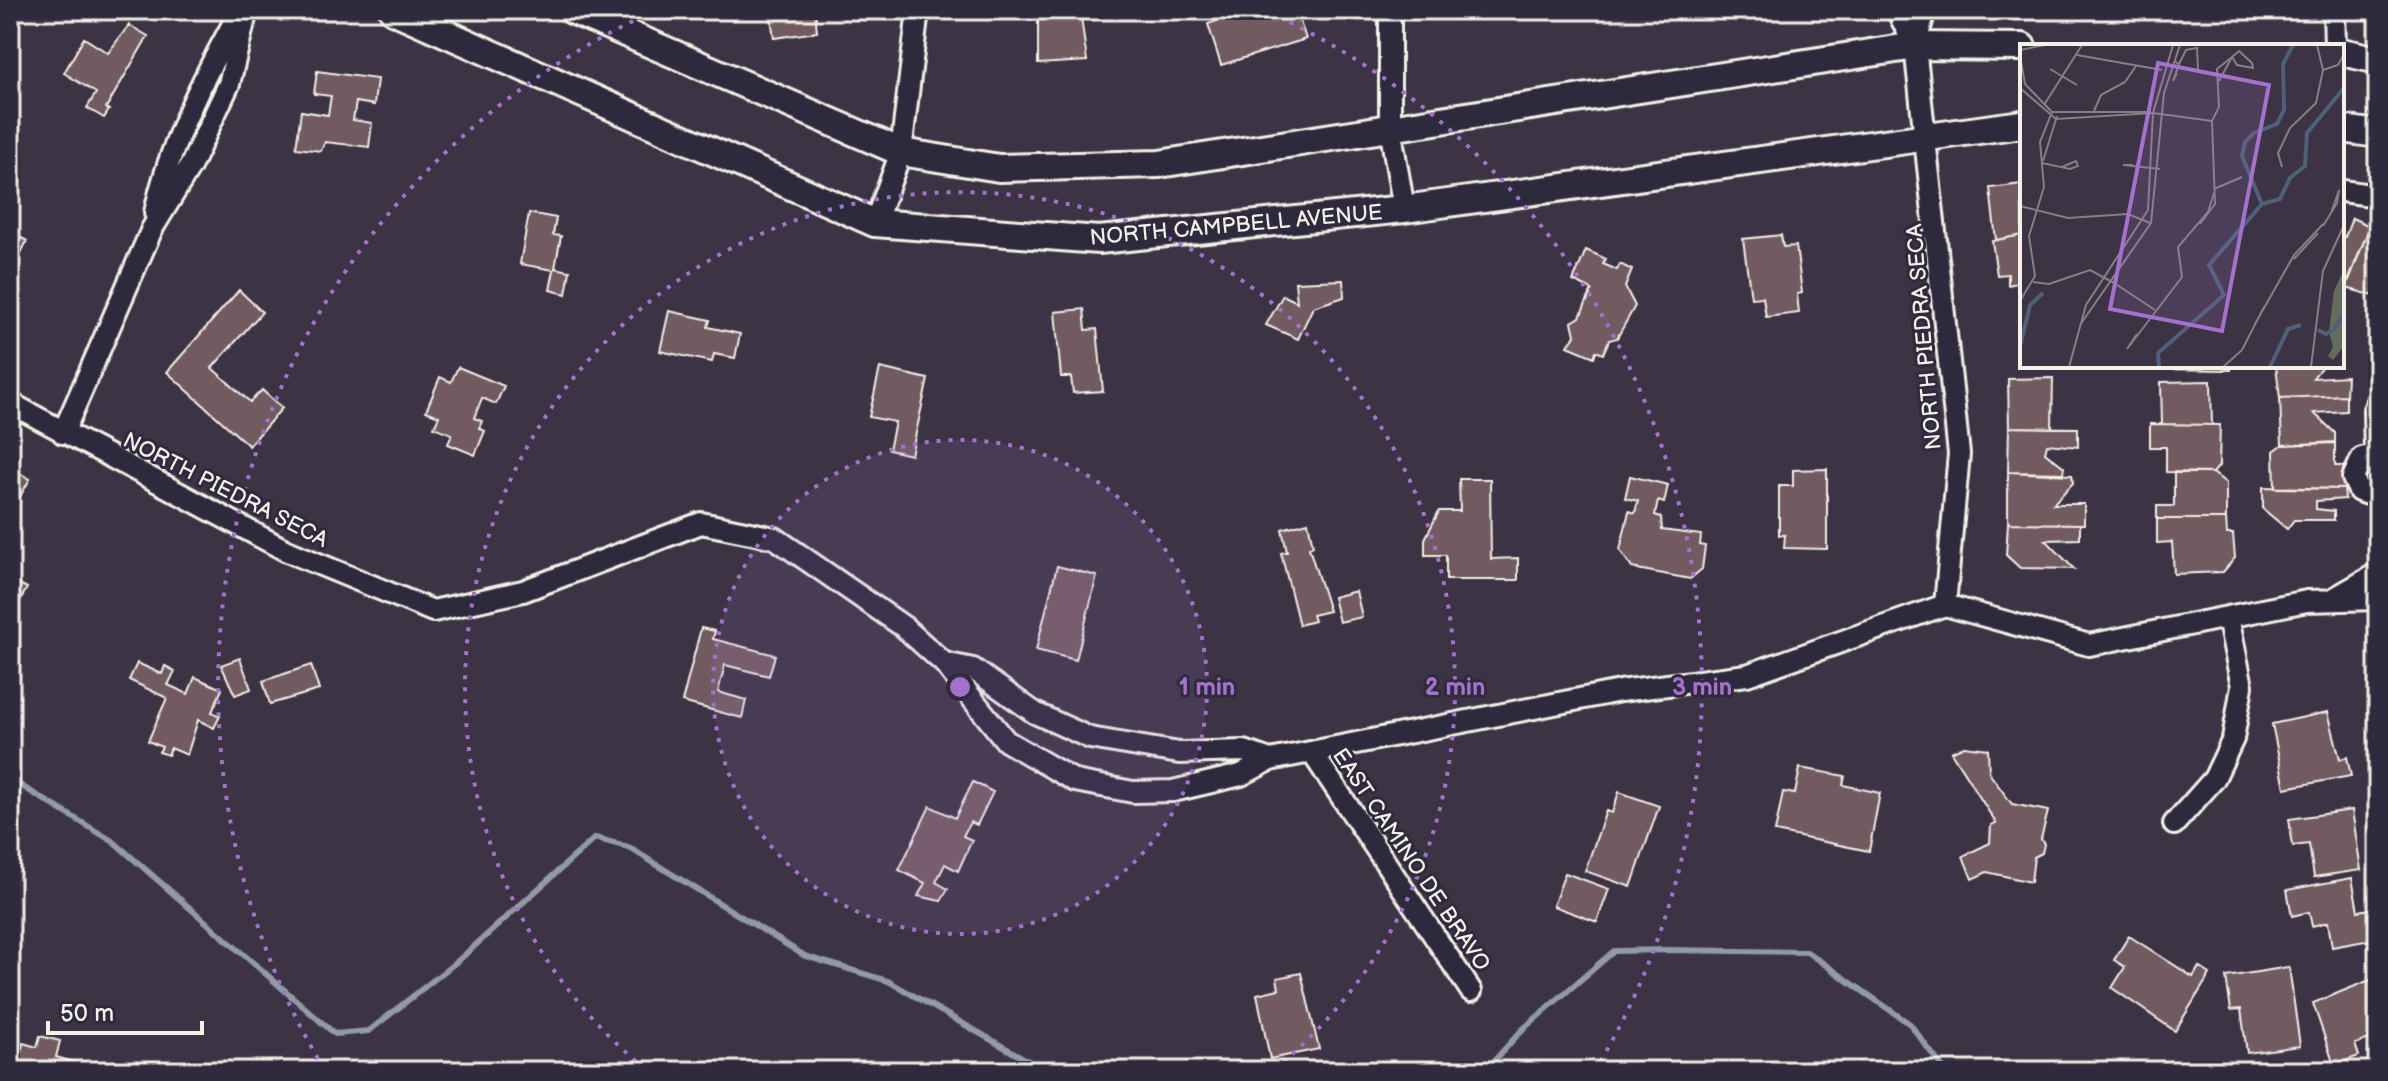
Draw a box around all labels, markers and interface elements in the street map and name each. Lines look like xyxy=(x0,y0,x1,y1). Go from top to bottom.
inset map xyxy=(2020,44,2344,368)
street label: NORTH CAMPBELL AVENUE xyxy=(1089,199,1384,252)
street label: NORTH PIEDRA SECA xyxy=(1901,222,1948,451)
street label: NORTH PIEDRA SECA xyxy=(118,427,333,554)
centre of rings xyxy=(946,673,974,701)
text: 1 min xyxy=(1179,673,1235,702)
text: 2 min xyxy=(1425,673,1485,702)
text: 3 min xyxy=(1672,673,1732,702)
street label: EAST CAMINO DE BRAVO xyxy=(1326,743,1495,976)
scale bar xyxy=(48,985,202,1035)
text: 50 m xyxy=(60,999,114,1028)

